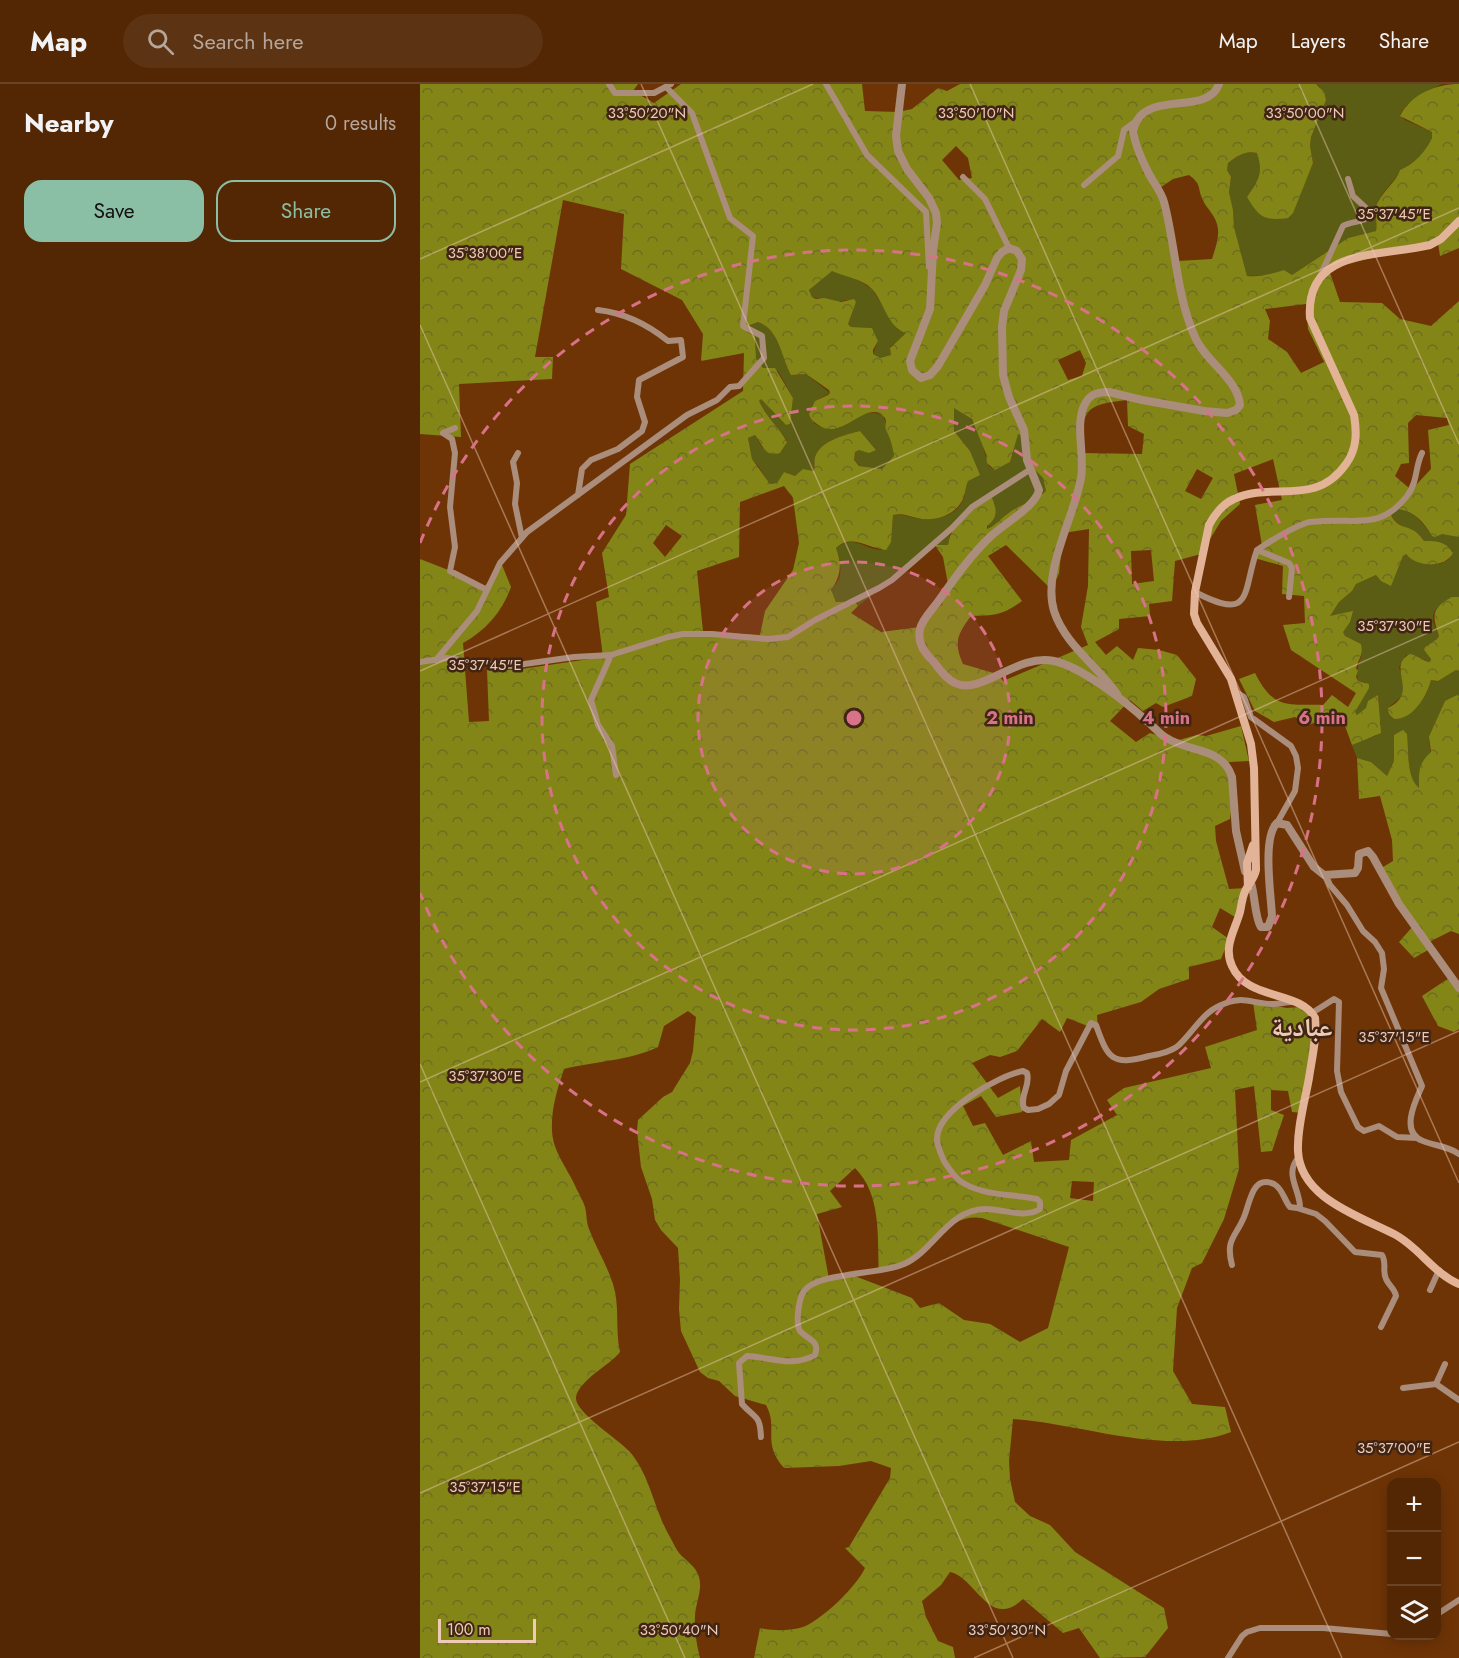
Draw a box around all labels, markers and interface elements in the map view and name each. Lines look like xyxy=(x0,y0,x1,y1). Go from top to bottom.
search box xyxy=(123,14,543,68)
text: Map xyxy=(30,21,87,62)
icon: search xyxy=(144,25,177,58)
text: Search here xyxy=(192,25,304,57)
text: Map xyxy=(1219,26,1258,56)
text: Layers xyxy=(1291,26,1346,56)
text: Share xyxy=(1379,26,1429,56)
text: 33°50'20"N xyxy=(608,102,686,124)
text: 33°50'10"N xyxy=(938,102,1014,124)
text: 33°50'00"N xyxy=(1266,102,1344,124)
text: Nearby xyxy=(24,104,113,142)
text: 0 results xyxy=(325,109,396,138)
button: Save xyxy=(24,180,204,242)
button: Share xyxy=(216,180,396,242)
text: 35°37'45"E xyxy=(1357,203,1431,225)
text: 35°38'00"E xyxy=(448,242,522,264)
text: 35°37'30"E xyxy=(1357,615,1431,637)
text: 35°37'45"E xyxy=(448,654,522,676)
text: 2 min xyxy=(986,705,1034,731)
text: 4 min xyxy=(1142,705,1190,731)
text: 6 min xyxy=(1298,705,1346,731)
centre of rings xyxy=(844,708,864,728)
district label: عبادية xyxy=(1272,1008,1332,1046)
text: 35°37'15"E xyxy=(1358,1026,1430,1048)
text: 35°37'30"E xyxy=(448,1065,522,1087)
text: 35°37'00"E xyxy=(1357,1437,1431,1459)
text: 35°37'15"E xyxy=(449,1476,521,1498)
map controls xyxy=(1387,1478,1441,1640)
button: + xyxy=(1387,1478,1441,1532)
button: − xyxy=(1387,1532,1441,1586)
button: layers xyxy=(1387,1586,1441,1640)
scale bar xyxy=(438,1616,536,1644)
text: 100 m xyxy=(447,1618,491,1641)
text: 33°50'40"N xyxy=(640,1619,718,1641)
text: 33°50'30"N xyxy=(968,1619,1046,1641)

